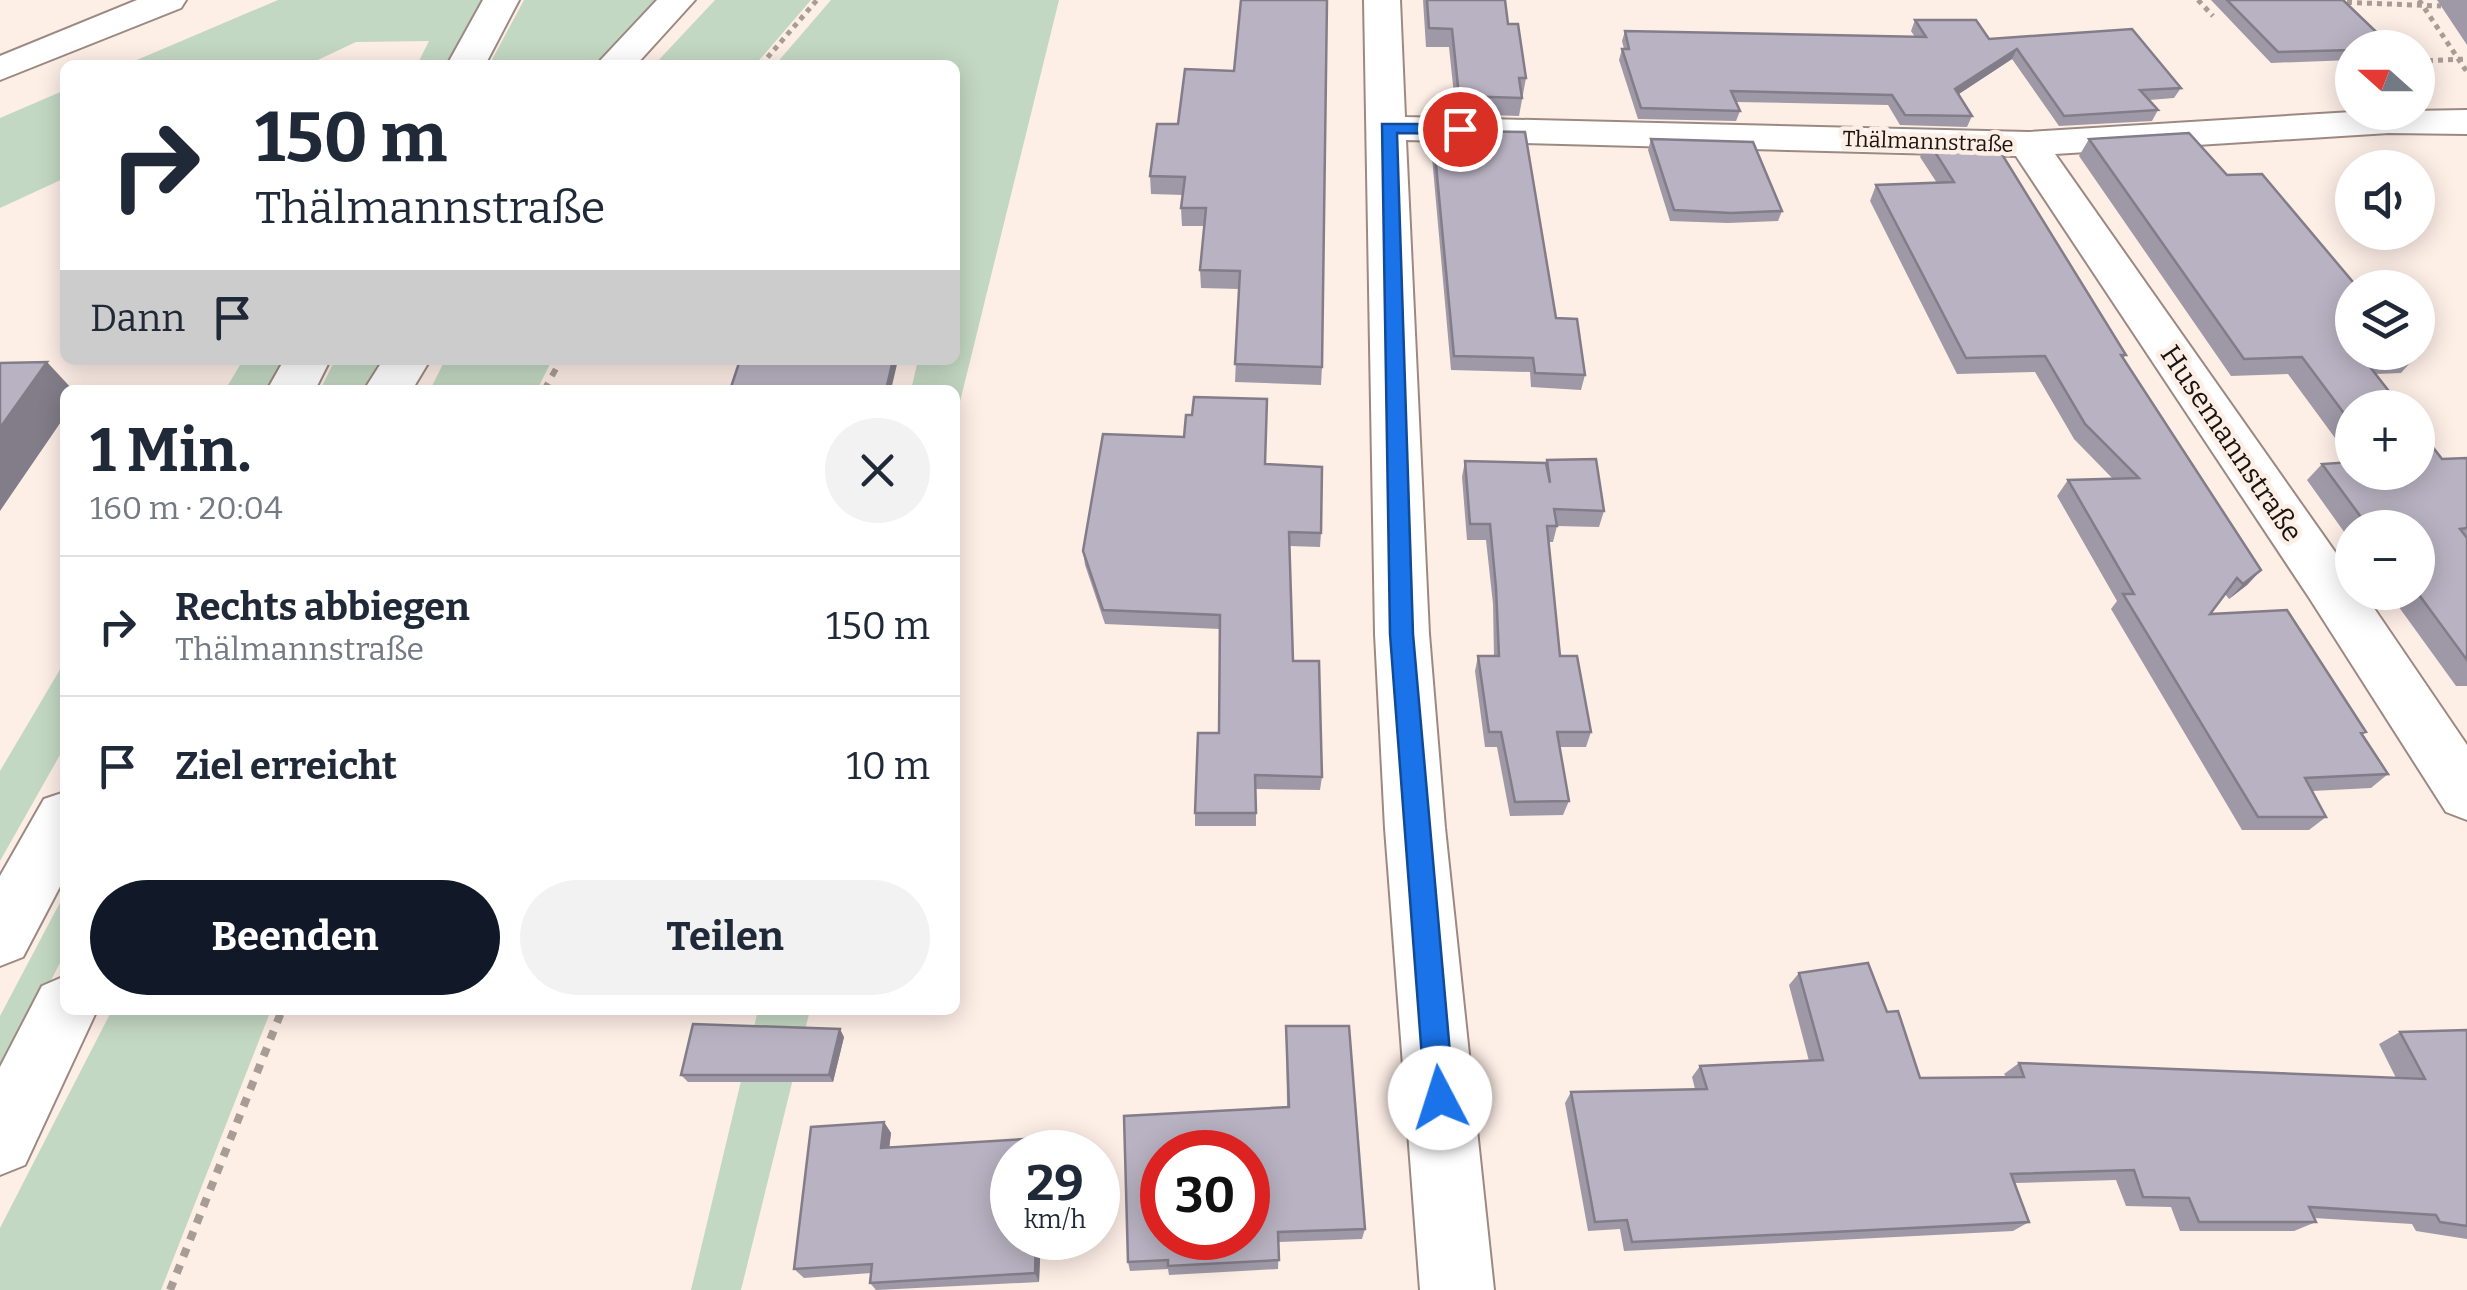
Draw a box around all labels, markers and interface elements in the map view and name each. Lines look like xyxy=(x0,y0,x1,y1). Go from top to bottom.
north arrow xyxy=(2335,30,2435,130)
map controls xyxy=(2335,30,2435,610)
pin xyxy=(1418,87,1503,172)
text: 150 m xyxy=(255,96,447,180)
icon: right xyxy=(90,100,220,230)
icon: arrive xyxy=(1433,102,1488,157)
street label: Thälmannstraße xyxy=(1842,125,2014,158)
button: sound xyxy=(2335,150,2435,250)
text: Thälmannstraße xyxy=(255,181,605,235)
button: layers xyxy=(2335,270,2435,370)
icon: arrive xyxy=(205,290,260,345)
text: Dann xyxy=(90,295,185,341)
street label: Husemannstraße xyxy=(2154,339,2309,548)
button: + xyxy=(2335,390,2435,490)
text: 1 Min. xyxy=(90,415,252,487)
button: close xyxy=(825,418,930,523)
text: 160 m · 20:04 xyxy=(90,489,283,527)
button: − xyxy=(2335,510,2435,610)
text: Rechts abbiegen xyxy=(175,584,470,630)
icon: right xyxy=(90,599,145,654)
text: 150 m xyxy=(826,603,930,649)
text: Thälmannstraße xyxy=(175,630,424,668)
icon: arrive xyxy=(90,739,145,794)
text: Ziel erreicht xyxy=(175,743,397,789)
text: 10 m xyxy=(846,743,930,789)
button: Beenden xyxy=(90,880,500,995)
button: Teilen xyxy=(520,880,930,995)
position arrow xyxy=(1388,1046,1492,1150)
speed limit sign: 30 xyxy=(1140,1130,1270,1260)
text: 29 xyxy=(1026,1153,1084,1213)
text: km/h xyxy=(1024,1205,1086,1235)

